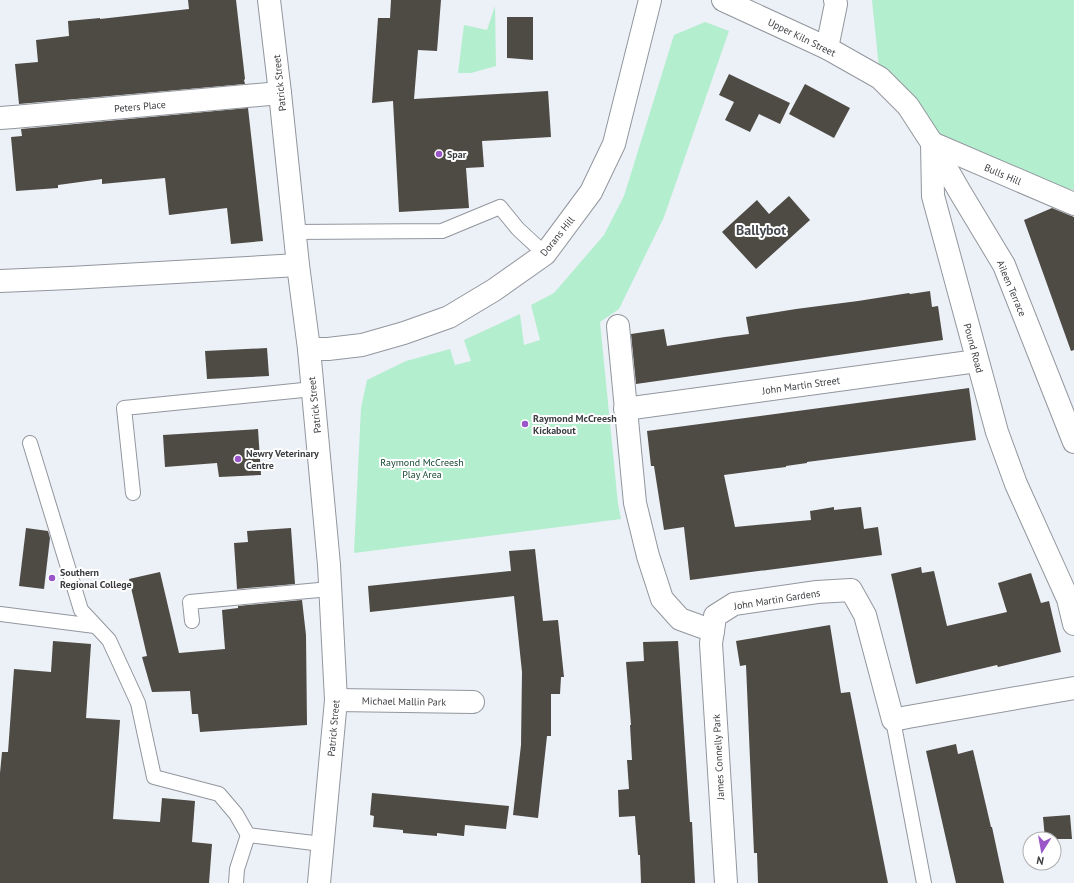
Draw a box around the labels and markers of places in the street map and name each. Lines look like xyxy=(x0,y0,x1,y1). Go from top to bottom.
place label: Spar xyxy=(447,148,467,161)
marker: Spar xyxy=(434,149,444,159)
place label: Raymond McCreesh Kickabout xyxy=(533,412,617,437)
marker: Raymond McCreesh Kickabout xyxy=(520,419,530,429)
place label: Newry Veterinary Centre xyxy=(246,447,319,472)
marker: Newry Veterinary Centre xyxy=(233,454,243,464)
place label: Southern Regional College xyxy=(60,566,132,591)
marker: Southern Regional College xyxy=(47,573,57,583)

